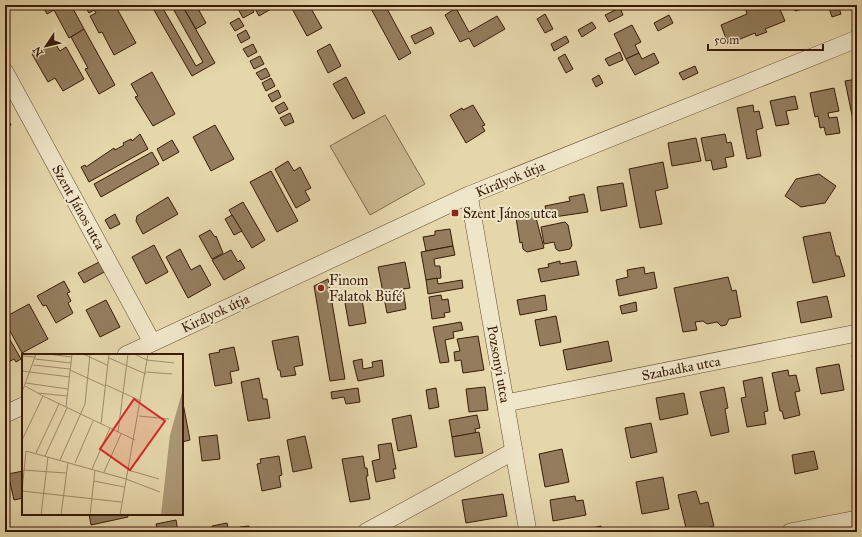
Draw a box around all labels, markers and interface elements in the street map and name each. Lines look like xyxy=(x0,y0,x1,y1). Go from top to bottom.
north arrow xyxy=(26,26,66,66)
scale bar xyxy=(708,26,823,52)
text: 50 m xyxy=(714,33,739,47)
text: N xyxy=(30,43,46,59)
street label: Királyok útja xyxy=(473,158,547,201)
street label: Szent János utca xyxy=(47,162,109,253)
place label: Szent János utca xyxy=(463,205,557,223)
marker: Szent János utca xyxy=(450,208,460,218)
place label: Finom Falatok Büfé xyxy=(329,272,402,305)
marker: Finom Falatok Büfé xyxy=(316,283,326,293)
street label: Királyok útja xyxy=(178,290,252,337)
street label: Pozsonyi utca xyxy=(483,324,514,404)
street label: Szabadka utca xyxy=(640,353,722,384)
inset map xyxy=(22,354,183,515)

